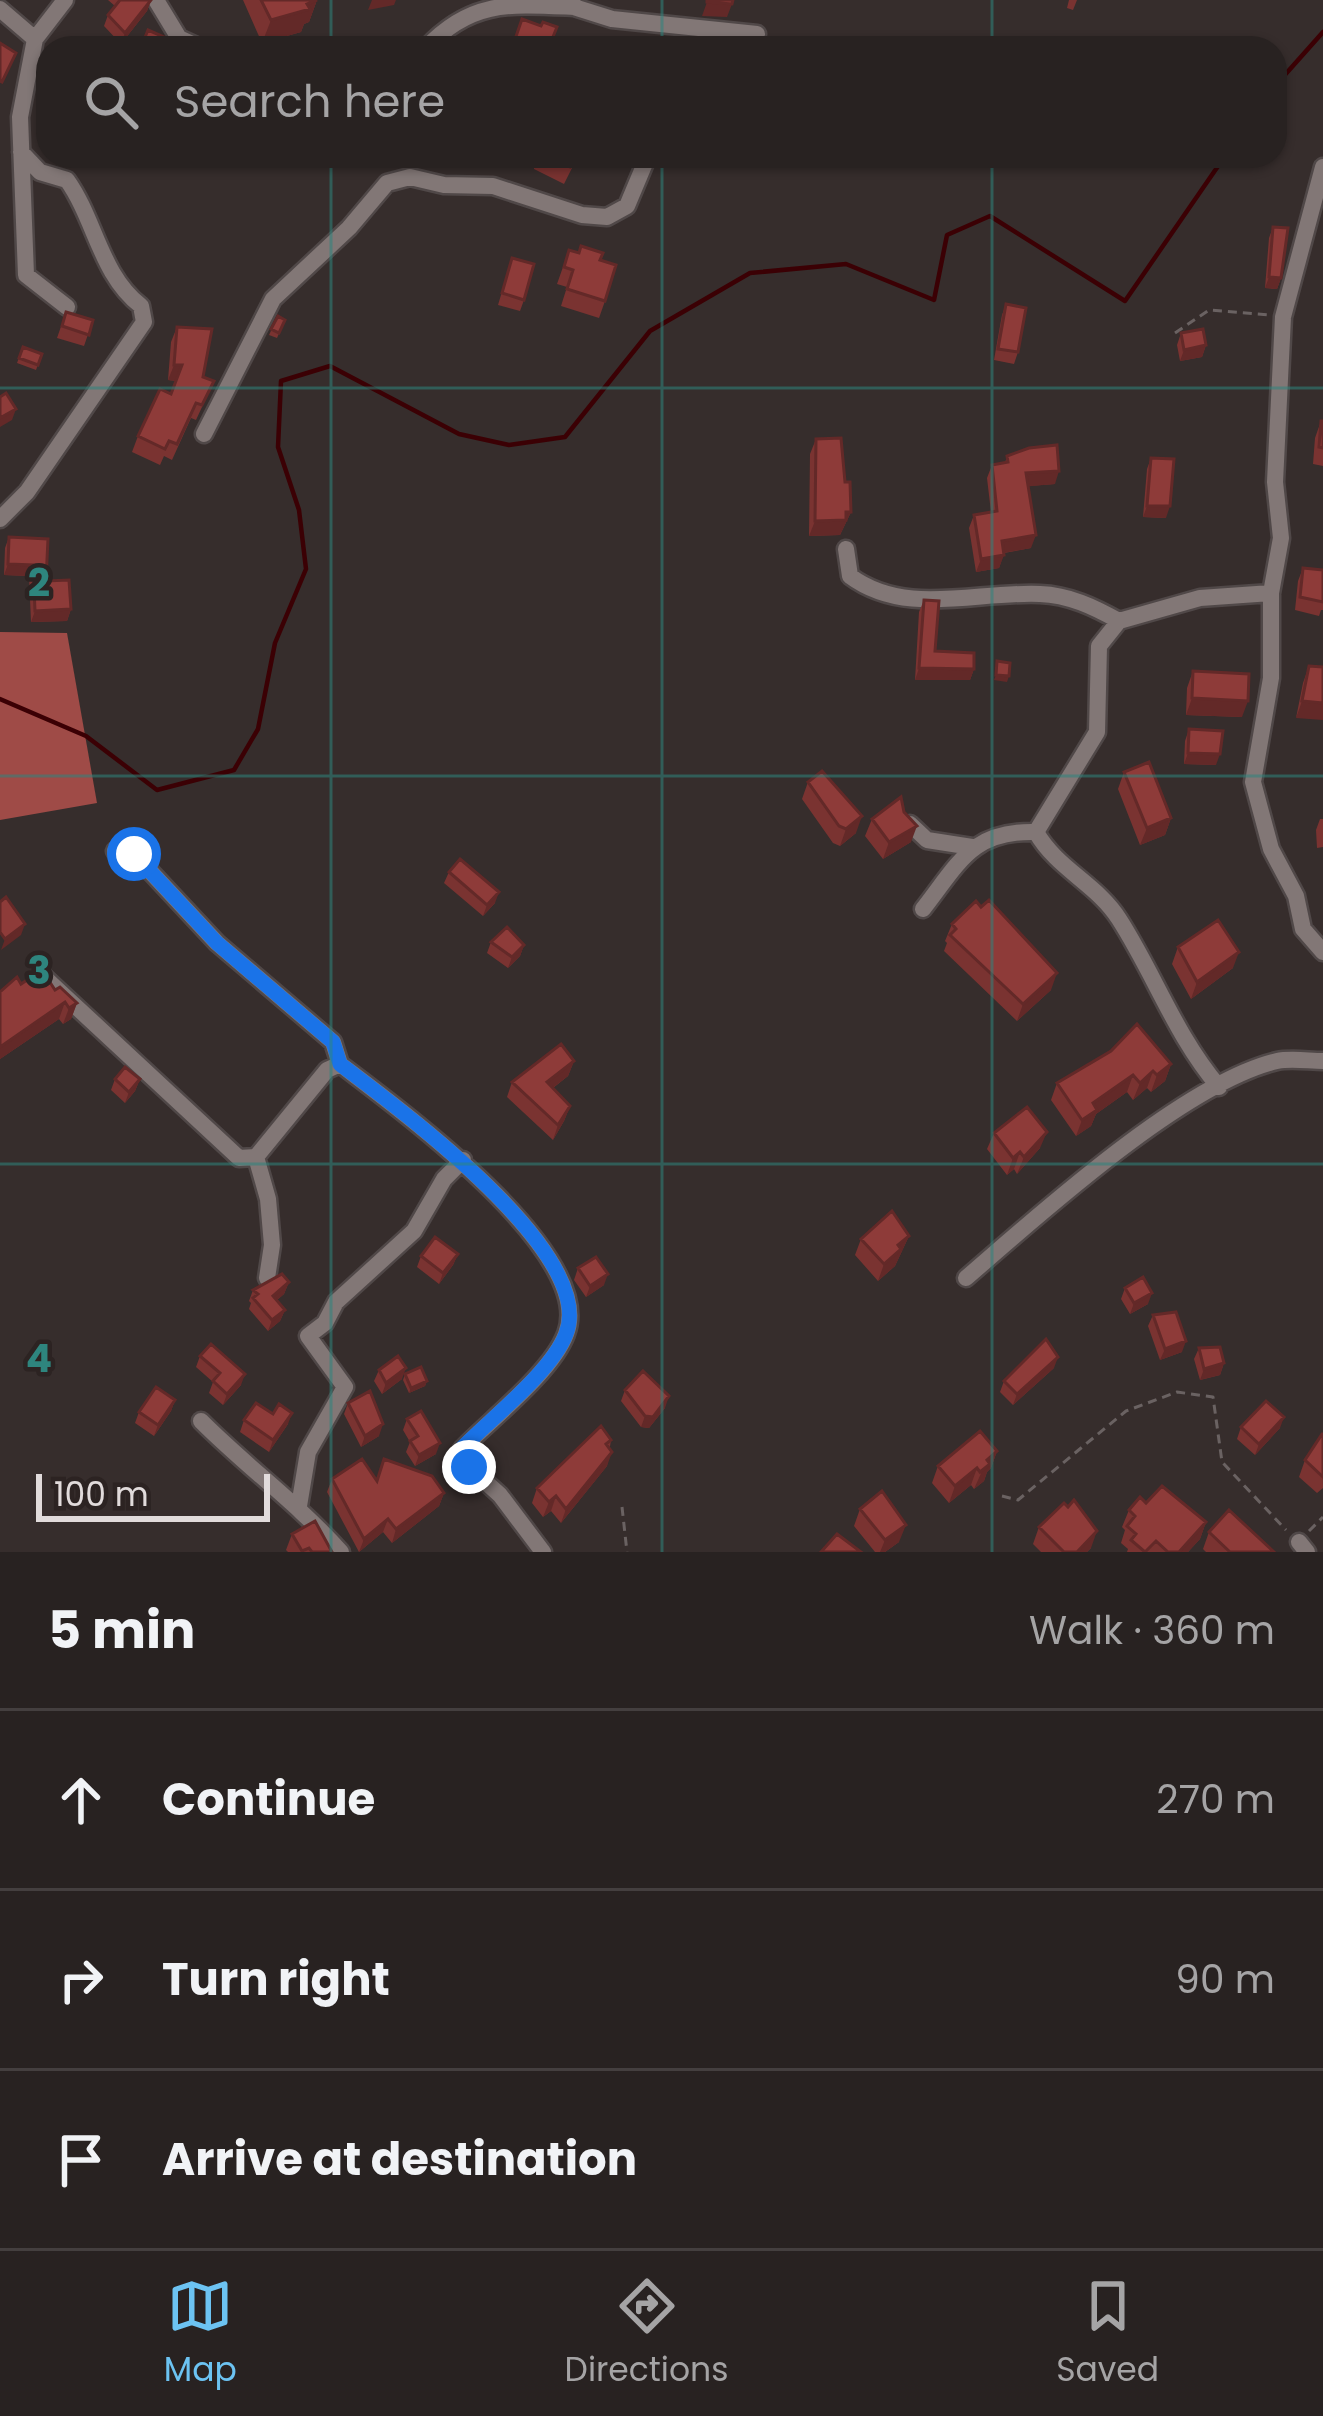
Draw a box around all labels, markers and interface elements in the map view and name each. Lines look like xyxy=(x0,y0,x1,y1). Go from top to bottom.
search box xyxy=(36,36,1287,168)
icon: search xyxy=(78,69,144,135)
text: Search here xyxy=(174,70,445,133)
text: 2 xyxy=(28,555,50,610)
route start xyxy=(107,827,161,881)
text: 3 xyxy=(27,943,51,998)
text: 4 xyxy=(26,1331,52,1386)
route end xyxy=(442,1440,496,1494)
scale bar xyxy=(36,1468,270,1521)
text: 100 m xyxy=(54,1471,149,1518)
text: 5 min xyxy=(48,1594,195,1666)
text: Walk · 360 m xyxy=(1029,1603,1275,1658)
icon: ahead xyxy=(48,1767,114,1833)
text: Continue xyxy=(162,1768,375,1831)
text: 270 m xyxy=(1156,1772,1275,1827)
icon: right xyxy=(48,1947,114,2013)
text: Turn right xyxy=(162,1948,390,2011)
text: 90 m xyxy=(1175,1952,1275,2007)
icon: arrive xyxy=(48,2127,114,2193)
text: Arrive at destination xyxy=(162,2128,637,2191)
tab: Map xyxy=(164,2273,237,2395)
tab: Directions xyxy=(565,2273,728,2395)
tab: Saved xyxy=(1056,2273,1159,2395)

